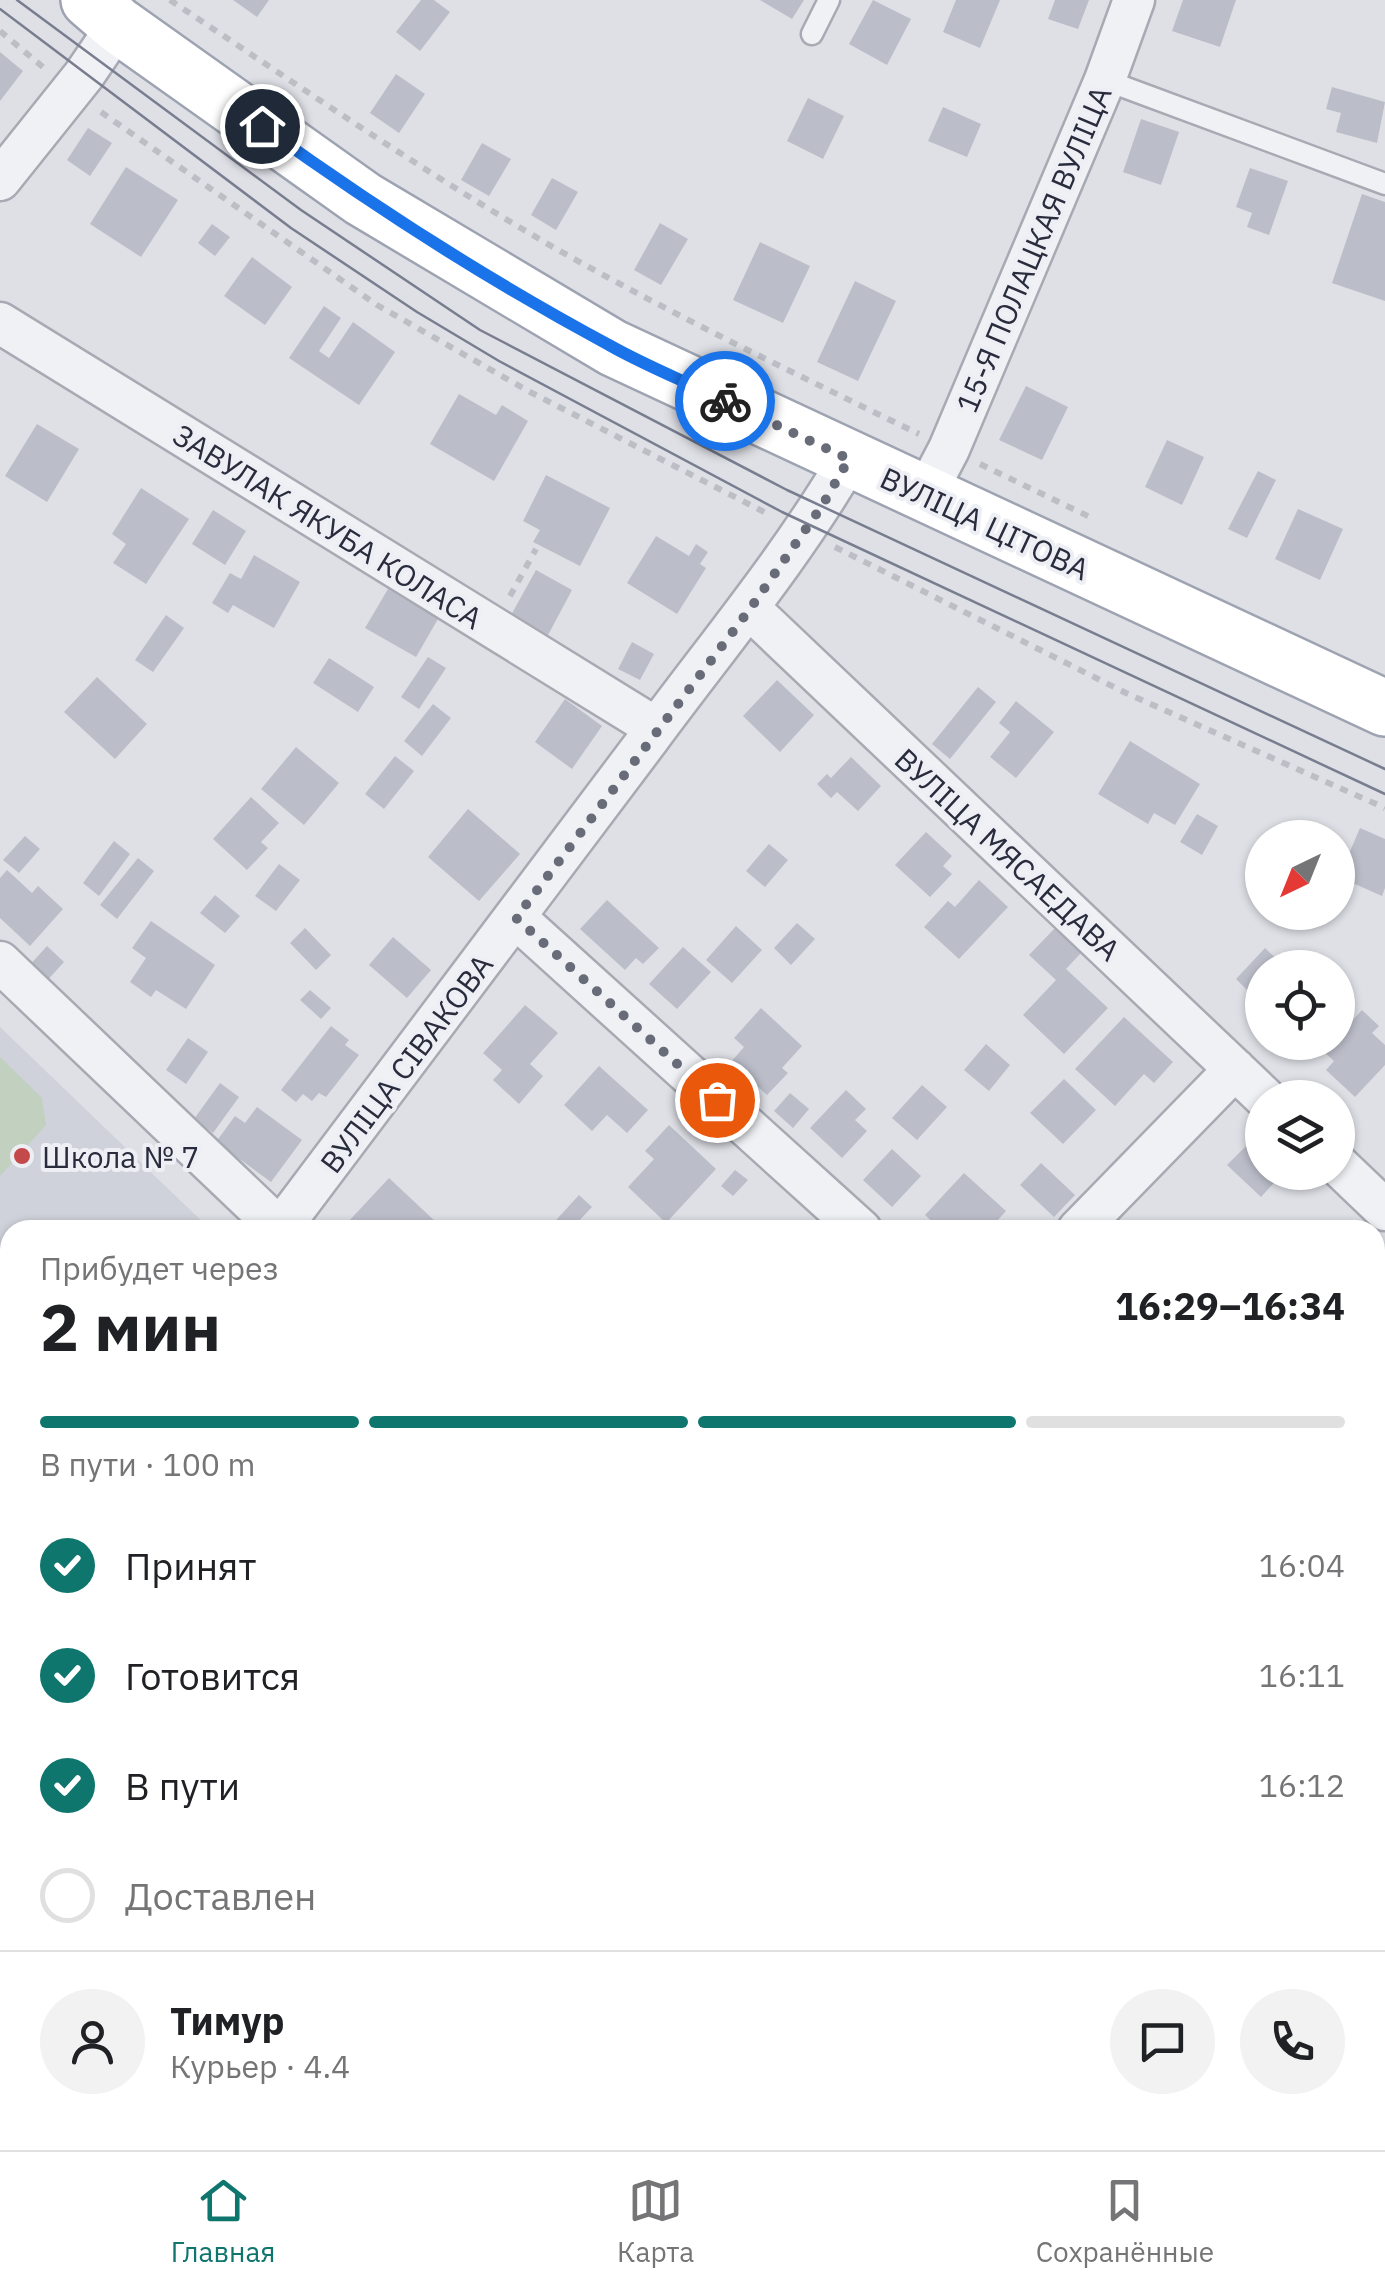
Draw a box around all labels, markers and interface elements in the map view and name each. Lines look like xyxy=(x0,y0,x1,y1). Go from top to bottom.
street label: 15-Я ПОЛАЦКАЯ ВУЛІЦА xyxy=(946,80,1120,418)
pin xyxy=(220,84,305,169)
icon: home xyxy=(235,99,290,154)
courier xyxy=(675,351,775,451)
icon: bike xyxy=(698,374,753,429)
street label: ЗАВУЛАК ЯКУБА КОЛАСА xyxy=(166,415,490,637)
street label: ВУЛІЦА ЦІТОВА xyxy=(874,458,1096,588)
street label: ВУЛІЦА МЯСАЕДАВА xyxy=(887,739,1129,969)
north arrow xyxy=(1245,820,1355,930)
map controls xyxy=(1245,820,1355,1190)
street label: ВУЛІЦА СІВАКОВА xyxy=(311,946,501,1180)
button: locate xyxy=(1245,950,1355,1060)
pin xyxy=(675,1058,760,1143)
icon: bag xyxy=(690,1073,745,1128)
button: layers xyxy=(1245,1080,1355,1190)
place label: Школа № 7 xyxy=(42,1137,199,1176)
marker: Школа № 7 xyxy=(11,1145,33,1167)
text: Прибудет через xyxy=(40,1247,279,1289)
text: 16:29–16:34 xyxy=(1115,1281,1345,1330)
text: 2 мин xyxy=(40,1284,221,1369)
text: В пути · 100 m xyxy=(40,1443,256,1485)
icon: check xyxy=(40,1538,95,1593)
text: Принят xyxy=(125,1541,256,1590)
text: 16:04 xyxy=(1259,1544,1345,1586)
icon: check xyxy=(40,1648,95,1703)
text: Готовится xyxy=(125,1651,300,1700)
text: 16:11 xyxy=(1259,1654,1345,1696)
icon: check xyxy=(40,1758,95,1813)
text: В пути xyxy=(125,1761,240,1810)
text: 16:12 xyxy=(1259,1764,1345,1806)
text: Доставлен xyxy=(125,1871,316,1920)
button: person xyxy=(40,1989,145,2094)
button: chat xyxy=(1110,1989,1215,2094)
button: phone xyxy=(1240,1989,1345,2094)
text: Тимур xyxy=(170,1996,285,2045)
text: Курьер · 4.4 xyxy=(170,2045,350,2087)
tab: Главная xyxy=(171,2173,275,2270)
tab: Карта xyxy=(617,2173,694,2270)
tab: Сохранённые xyxy=(1036,2173,1214,2270)

